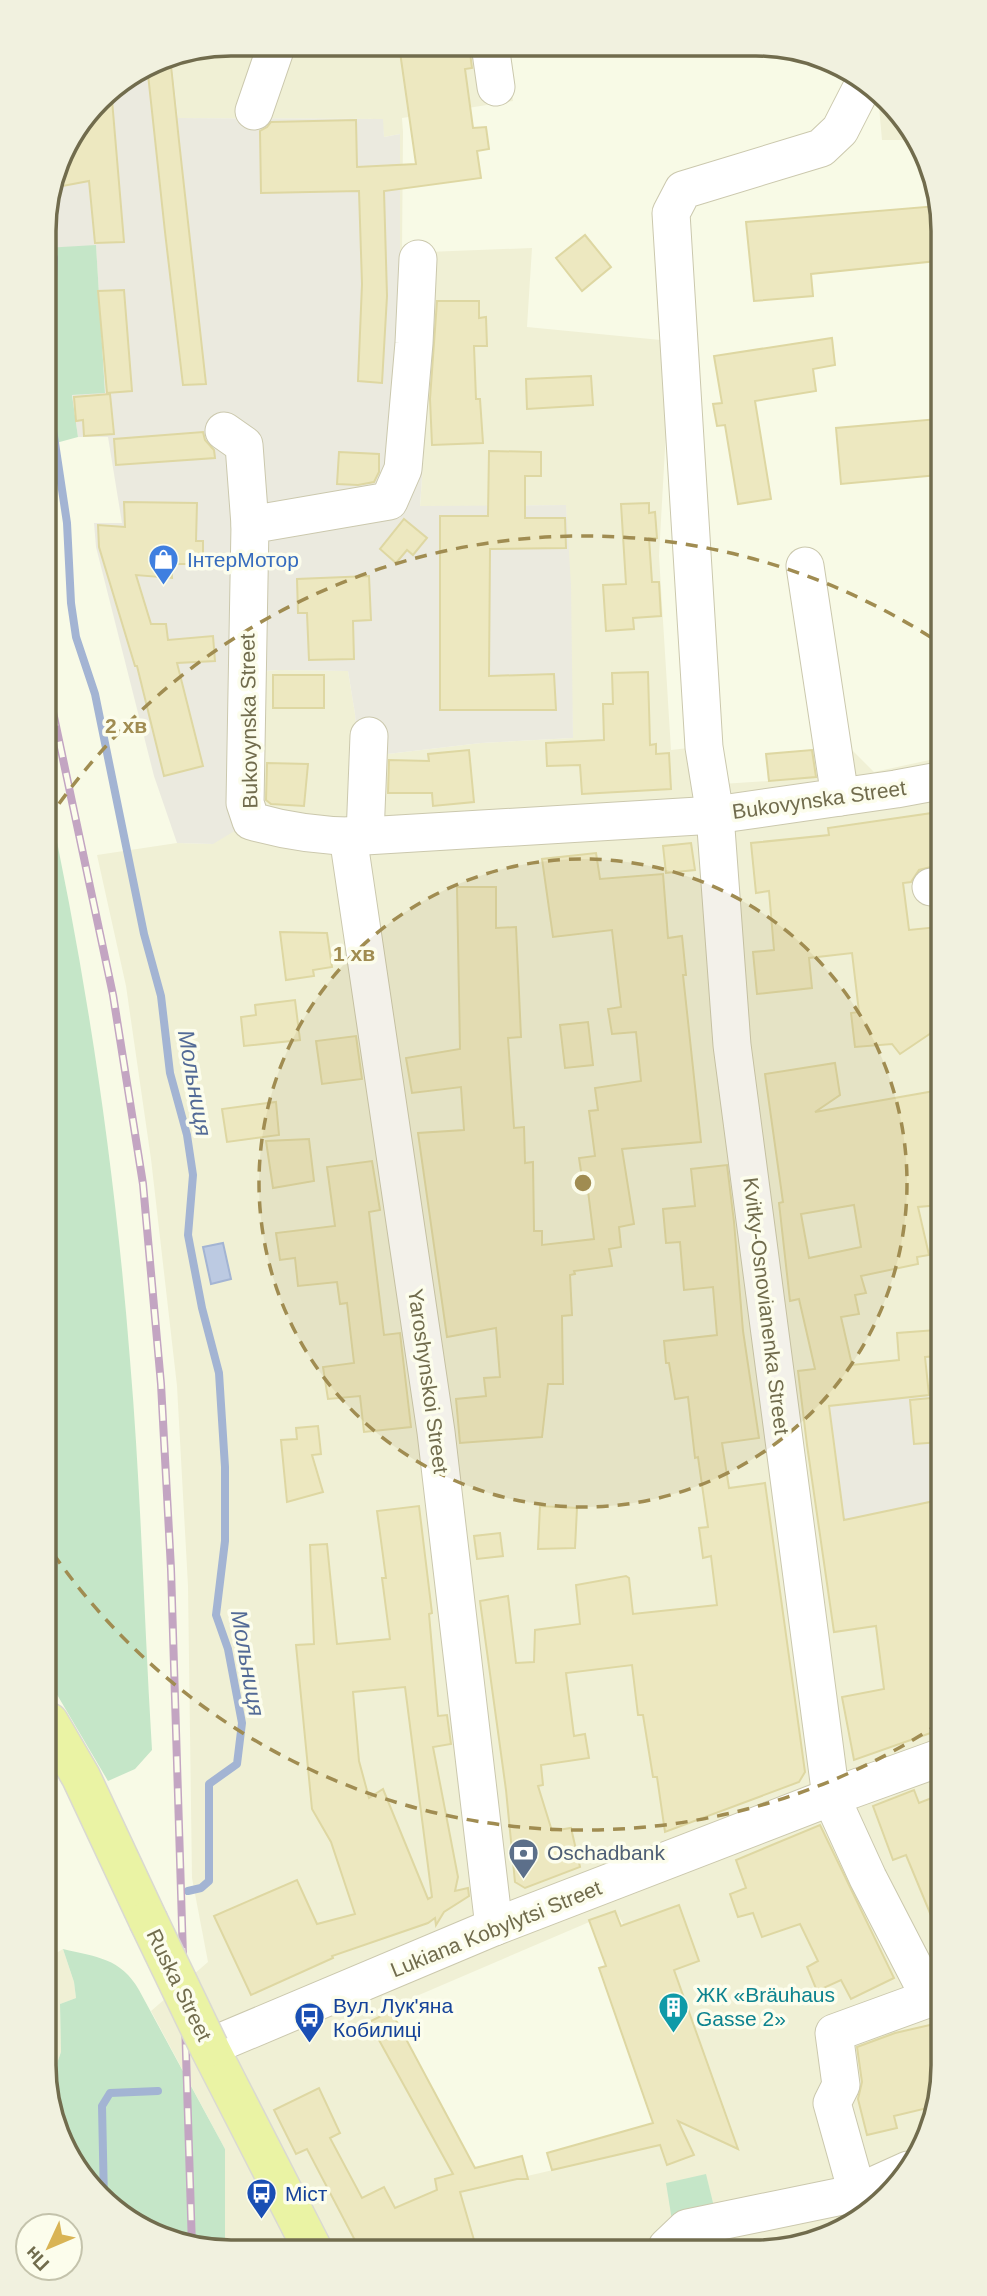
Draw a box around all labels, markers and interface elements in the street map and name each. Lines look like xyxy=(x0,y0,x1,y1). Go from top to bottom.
shop icon: ІнтерМотор xyxy=(147,543,181,587)
place label: ІнтерМотор xyxy=(187,548,299,571)
street label: Bukovynska Street xyxy=(235,633,262,809)
text: 2 хв xyxy=(105,714,147,737)
street label: Bukovynska Street xyxy=(731,776,907,823)
text: 1 хв xyxy=(333,942,375,965)
water label: Мольниця xyxy=(173,1028,217,1138)
centre of rings xyxy=(571,1171,595,1195)
street label: Kvitky-Osnovianenka Street xyxy=(739,1176,794,1436)
street label: Yaroshynskoi Street xyxy=(404,1287,453,1475)
water label: Мольниця xyxy=(226,1608,270,1718)
bank icon: Oschadbank xyxy=(507,1836,541,1880)
place label: Oschadbank xyxy=(547,1841,665,1864)
street label: Lukiana Kobylytsi Street xyxy=(387,1876,605,1981)
street label: Ruska Street xyxy=(143,1925,216,2045)
place label: ЖК «Bräuhaus Gasse 2» xyxy=(696,1983,835,2030)
building icon: ЖК «Bräuhaus Gasse 2» xyxy=(656,1990,690,2034)
place label: Вул. Лук'яна Кобилиці xyxy=(333,1994,453,2041)
bus stop icon: Вул. Лук'яна Кобилиці xyxy=(293,2001,327,2045)
bus stop icon: Міст xyxy=(245,2177,279,2221)
place label: Міст xyxy=(285,2182,328,2205)
north arrow xyxy=(14,2212,84,2282)
text: Пн xyxy=(21,2242,53,2275)

